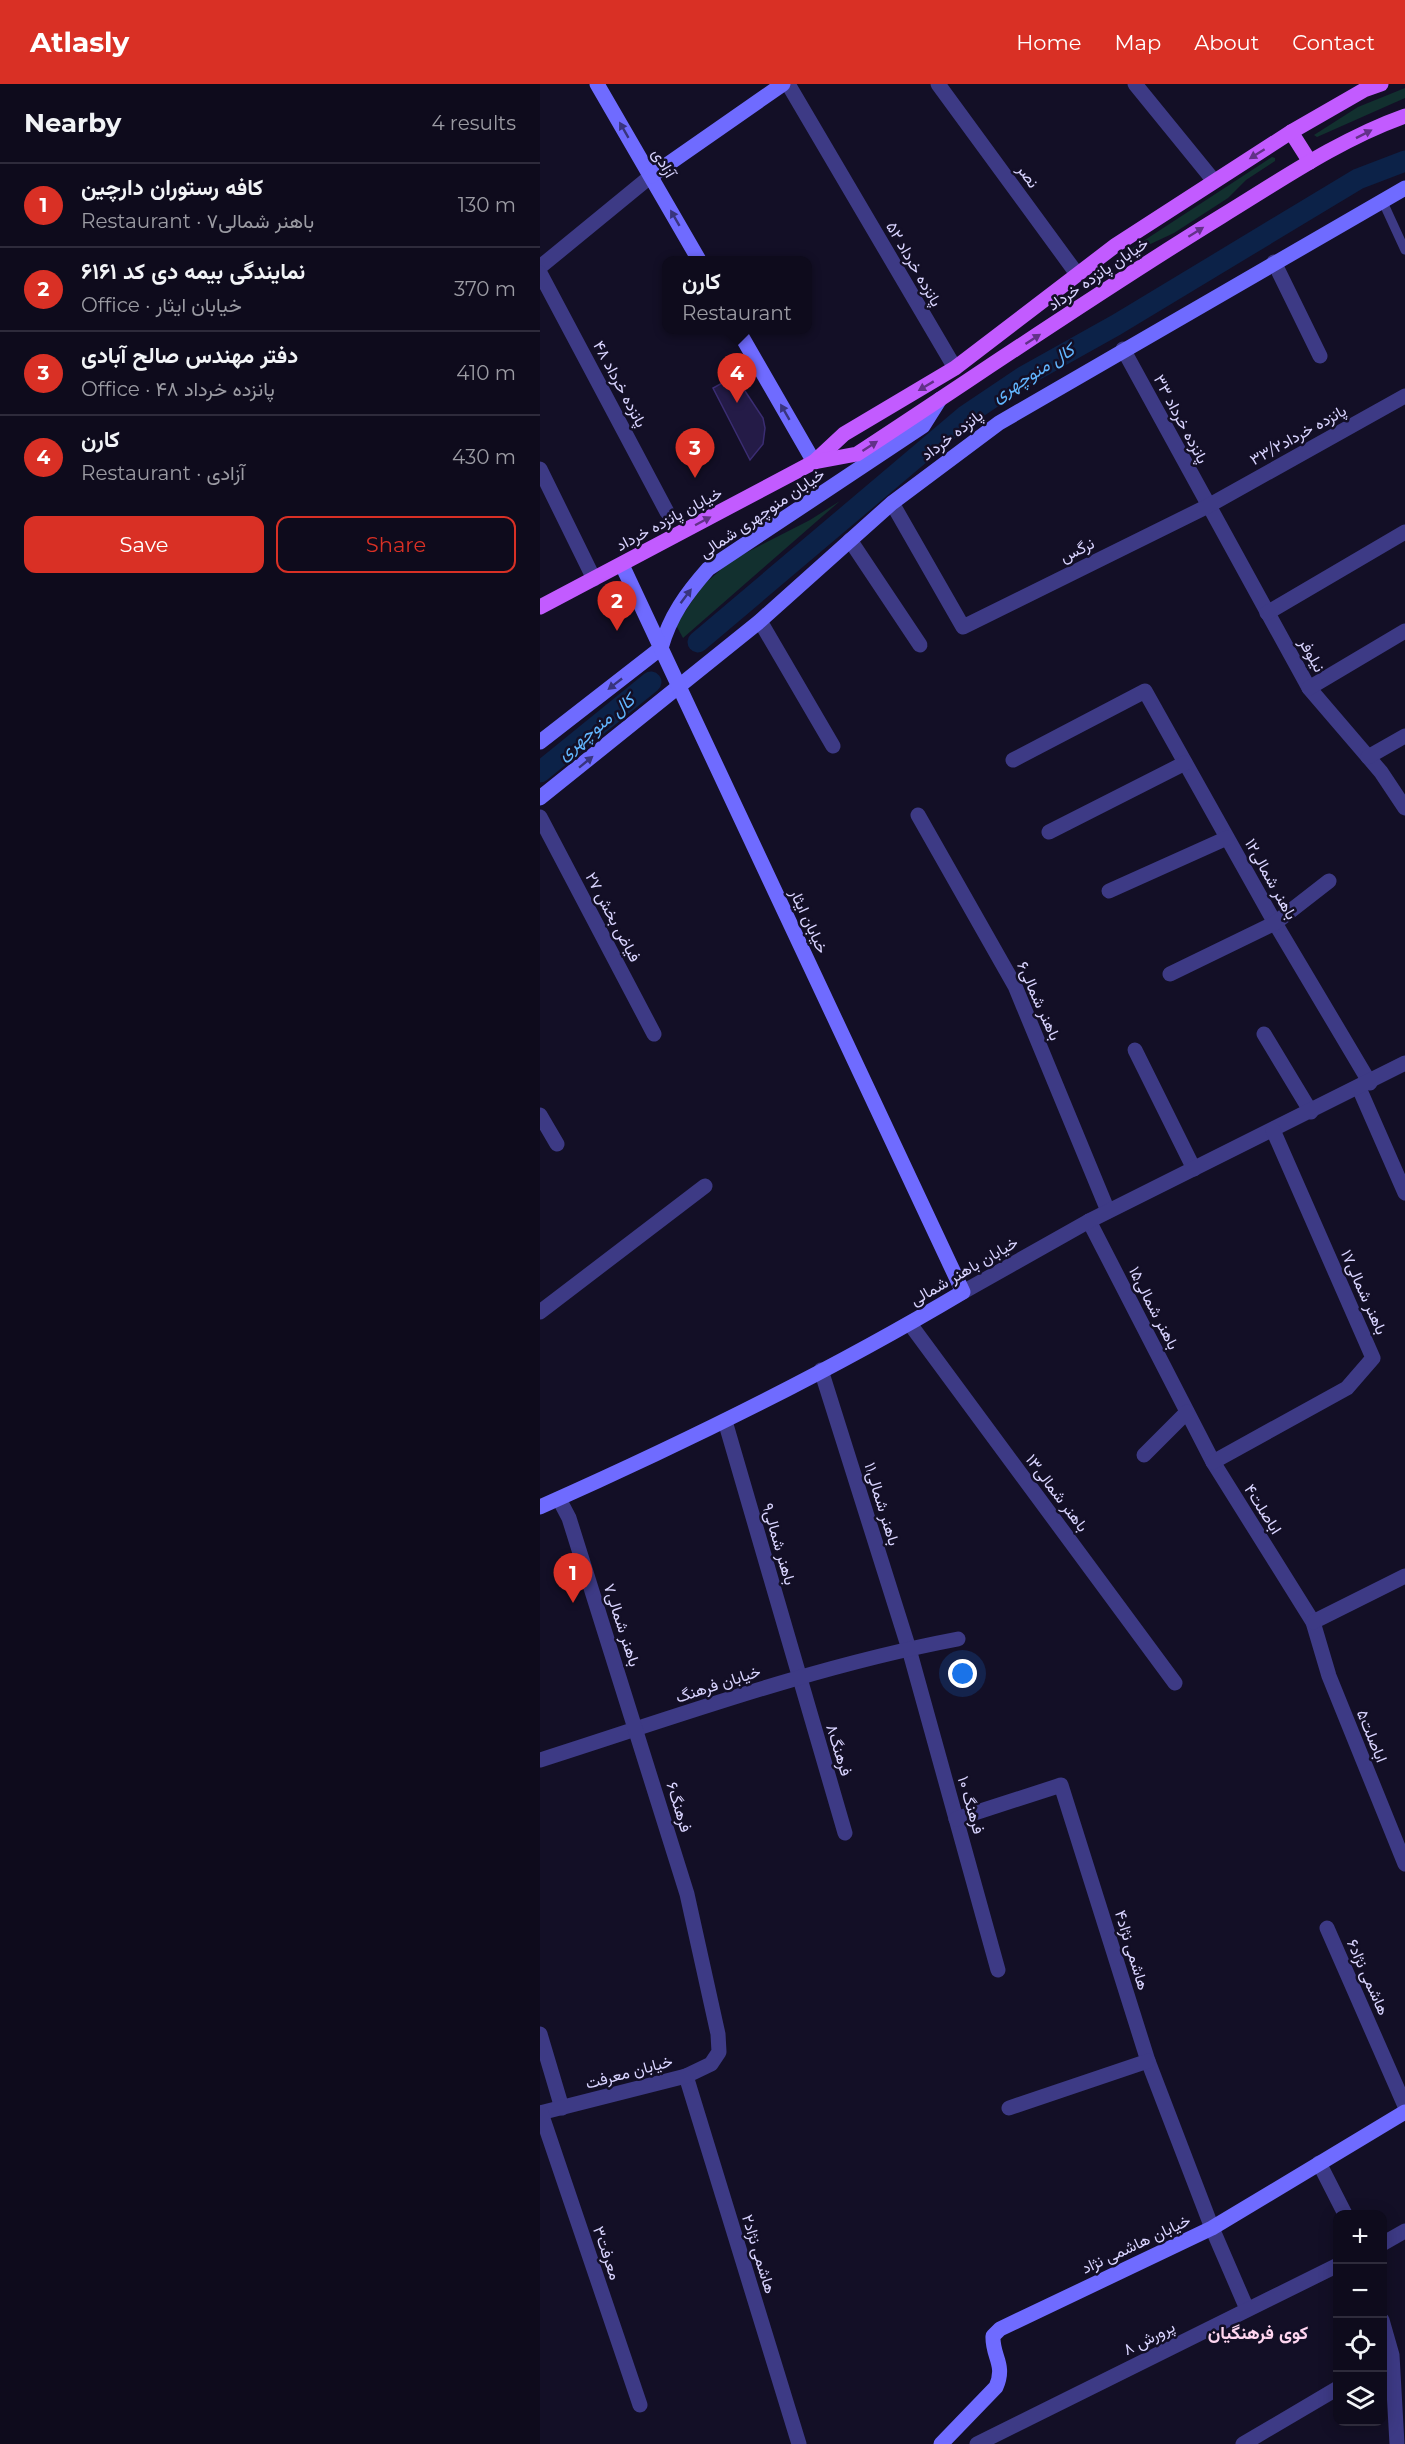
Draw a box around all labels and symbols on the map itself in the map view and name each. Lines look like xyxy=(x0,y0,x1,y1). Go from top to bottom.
one-way arrow xyxy=(619,121,629,138)
one-way arrow xyxy=(1356,129,1373,139)
street label: آزادی xyxy=(647,145,681,183)
one-way arrow xyxy=(1249,148,1265,159)
street label: نصر xyxy=(1012,160,1043,192)
one-way arrow xyxy=(670,209,680,226)
street label: پانزده خرداد ۵۲ xyxy=(880,218,946,311)
one-way arrow xyxy=(1188,226,1204,237)
street label: خیابان پانزده خرداد xyxy=(1044,233,1153,316)
one-way arrow xyxy=(1025,334,1041,345)
street label: پانزده خرداد ۴۸ xyxy=(587,337,651,432)
water label: کال منوچهری xyxy=(988,337,1081,408)
pin: 4 xyxy=(718,354,756,403)
street label: پانزده خرداد ۳۳ xyxy=(1148,371,1212,468)
one-way arrow xyxy=(918,380,934,391)
street label: پانزده خرداد۳۳/۲ xyxy=(1246,401,1351,471)
one-way arrow xyxy=(780,404,791,420)
street label: پانزده خرداد xyxy=(917,406,988,466)
pin: 3 xyxy=(676,428,714,478)
one-way arrow xyxy=(861,440,878,451)
street label: خیابان منوچهری شمالی xyxy=(696,464,830,564)
street label: خیابان پانزده خرداد xyxy=(613,483,726,557)
one-way arrow xyxy=(695,516,712,526)
street label: نرگس xyxy=(1057,534,1098,567)
pin: 2 xyxy=(598,582,637,631)
one-way arrow xyxy=(679,588,691,603)
street label: نیلوفر xyxy=(1294,634,1329,676)
one-way arrow xyxy=(607,677,622,689)
water label: کال منوچهری xyxy=(553,687,642,766)
one-way arrow xyxy=(578,755,594,768)
street label: باهنر شمالی۱۲ xyxy=(1240,835,1301,923)
street label: فیاض بخش ۲۷ xyxy=(581,869,645,966)
street label: خیابان ایثار xyxy=(784,885,832,957)
street label: باهنر شمالی۶ xyxy=(1012,959,1065,1044)
street label: خیابان باهنر شمالی xyxy=(907,1232,1022,1310)
street label: باهنر شمالی۱۷ xyxy=(1336,1247,1391,1338)
street label: باهنر شمالی۱۵ xyxy=(1124,1263,1183,1353)
street label: باهنر شمالی۱۳ xyxy=(1021,1451,1092,1536)
street label: باهنر شمالی۱۱ xyxy=(859,1460,904,1548)
street label: اباصلت۴ xyxy=(1240,1481,1286,1537)
street label: باهنر شمالی۹ xyxy=(757,1501,800,1587)
pin: 1 xyxy=(554,1554,592,1603)
street label: باهنر شمالی۷ xyxy=(599,1581,644,1669)
your location xyxy=(948,1659,977,1688)
street label: خیابان فرهنگ xyxy=(673,1661,764,1708)
street label: اباصلت۵ xyxy=(1353,1707,1391,1765)
street label: فرهنگ۸ xyxy=(821,1722,856,1779)
street label: فرهنگ ۱۰ xyxy=(953,1774,988,1836)
street label: فرهنگ۶ xyxy=(661,1780,696,1835)
street label: هاشمی نژاد۴ xyxy=(1110,1908,1153,1993)
street label: هاشمی نژاد۶ xyxy=(1342,1936,1393,2018)
street label: خیابان معرفت xyxy=(583,2051,675,2094)
street label: خیابان هاشمی نژاد xyxy=(1078,2210,1194,2278)
street label: هاشمی نژاد۲ xyxy=(737,2212,780,2296)
street label: معرفت۳ xyxy=(588,2224,625,2283)
street label: پرورش ۸ xyxy=(1120,2317,1179,2361)
district label: کوی فرهنگیان xyxy=(1208,2322,1308,2344)

